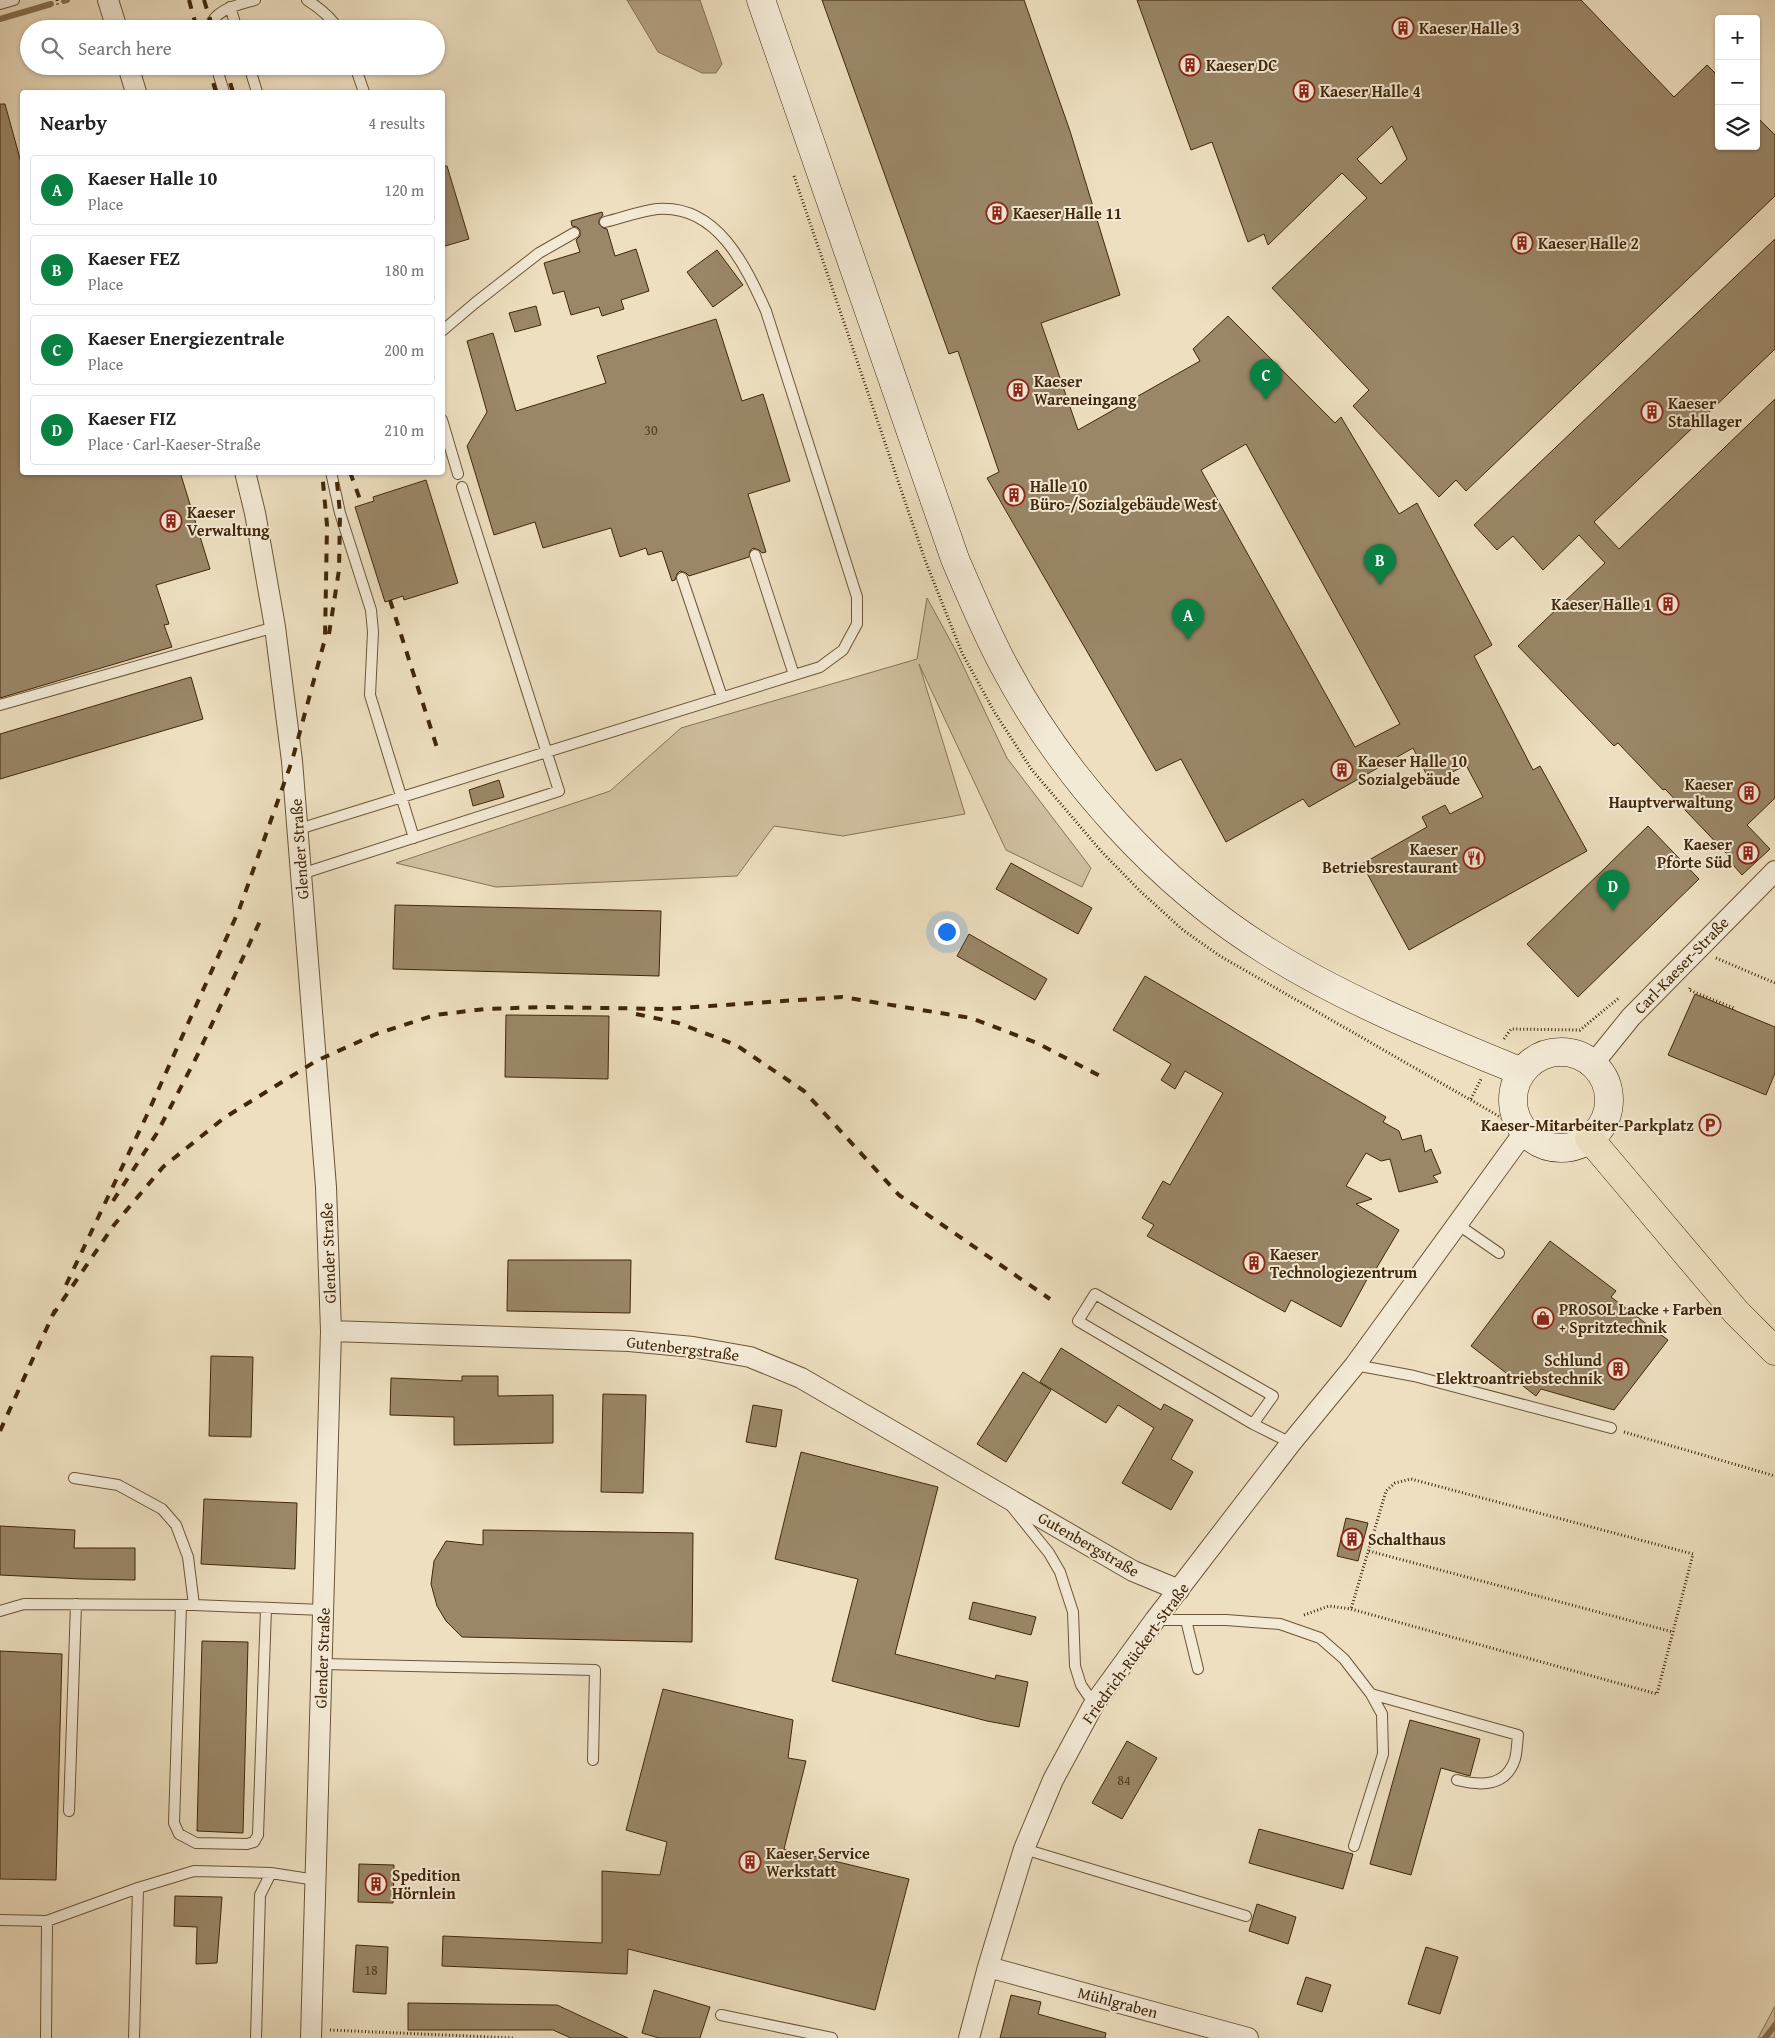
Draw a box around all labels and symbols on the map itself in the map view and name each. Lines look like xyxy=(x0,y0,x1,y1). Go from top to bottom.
building icon: Kaeser Halle 3 xyxy=(1391,16,1415,40)
place label: Kaeser Halle 3 xyxy=(1419,16,1520,40)
building icon: Kaeser DC xyxy=(1178,53,1202,77)
place label: Kaeser DC xyxy=(1206,53,1277,77)
building icon: Kaeser Halle 4 xyxy=(1292,79,1316,103)
place label: Kaeser Halle 4 xyxy=(1320,79,1421,103)
building icon: Kaeser Halle 11 xyxy=(985,201,1009,225)
place label: Kaeser Halle 11 xyxy=(1013,201,1122,225)
building icon: Kaeser Halle 2 xyxy=(1510,231,1534,255)
place label: Kaeser Halle 2 xyxy=(1538,231,1639,255)
pin: C xyxy=(1250,359,1282,400)
place label: Kaeser Wareneingang xyxy=(1034,369,1137,411)
building icon: Kaeser Wareneingang xyxy=(1006,378,1030,402)
place label: Kaeser Stahllager xyxy=(1668,391,1743,433)
building icon: Kaeser Stahllager xyxy=(1640,400,1664,424)
house number: 30 xyxy=(644,420,658,440)
place label: Halle 10 Büro-/Sozialgebäude West xyxy=(1030,474,1218,516)
building icon: Halle 10 Büro-/Sozialgebäude West xyxy=(1002,483,1026,507)
place label: Kaeser Verwaltung xyxy=(187,500,270,542)
building icon: Kaeser Verwaltung xyxy=(159,509,183,533)
pin: B xyxy=(1364,544,1396,585)
place label: Kaeser Halle 1 xyxy=(1551,592,1652,616)
building icon: Kaeser Halle 1 xyxy=(1656,592,1680,616)
pin: A xyxy=(1172,599,1204,640)
place label: Kaeser Halle 10 Sozialgebäude xyxy=(1358,749,1467,791)
building icon: Kaeser Halle 10 Sozialgebäude xyxy=(1330,758,1354,782)
place label: Kaeser Hauptverwaltung xyxy=(1609,772,1734,814)
building icon: Kaeser Hauptverwaltung xyxy=(1737,781,1761,805)
street label: Glender Straße xyxy=(284,798,314,900)
place label: Kaeser Pforte Süd xyxy=(1657,832,1733,874)
place label: Kaeser Betriebsrestaurant xyxy=(1322,837,1459,879)
building icon: Kaeser Pforte Süd xyxy=(1736,841,1760,865)
restaurant icon: Kaeser Betriebsrestaurant xyxy=(1462,846,1486,870)
pin: D xyxy=(1597,870,1629,911)
street label: Carl-Kaeser-Straße xyxy=(1628,911,1734,1019)
your location xyxy=(934,919,960,945)
place label: Kaeser-Mitarbeiter-Parkplatz xyxy=(1481,1113,1694,1137)
parking icon: Kaeser-Mitarbeiter-Parkplatz xyxy=(1698,1113,1722,1137)
street label: Glender Straße xyxy=(314,1202,342,1304)
place label: Kaeser Technologiezentrum xyxy=(1270,1242,1417,1284)
building icon: Kaeser Technologiezentrum xyxy=(1242,1251,1266,1275)
place label: PROSOL Lacke + Farben + Spritztechnik xyxy=(1559,1297,1723,1339)
shop icon: PROSOL Lacke + Farben + Spritztechnik xyxy=(1531,1306,1555,1330)
street label: Gutenbergstraße xyxy=(625,1329,741,1367)
place label: Schlund Elektroantriebstechnik xyxy=(1436,1348,1603,1390)
building icon: Schlund Elektroantriebstechnik xyxy=(1606,1357,1630,1381)
street label: Gutenbergstraße xyxy=(1034,1505,1144,1583)
building icon: Schalthaus xyxy=(1340,1527,1364,1551)
place label: Schalthaus xyxy=(1368,1527,1446,1551)
street label: Friedrich-Rückert-Straße xyxy=(1075,1577,1195,1729)
street label: Glender Straße xyxy=(308,1607,336,1709)
house number: 84 xyxy=(1117,1770,1131,1790)
place label: Kaeser Service Werkstatt xyxy=(766,1841,870,1883)
building icon: Kaeser Service Werkstatt xyxy=(738,1850,762,1874)
place label: Spedition Hörnlein xyxy=(392,1863,461,1905)
building icon: Spedition Hörnlein xyxy=(364,1872,388,1896)
house number: 18 xyxy=(364,1960,378,1980)
street label: Mühlgraben xyxy=(1075,1980,1161,2024)

